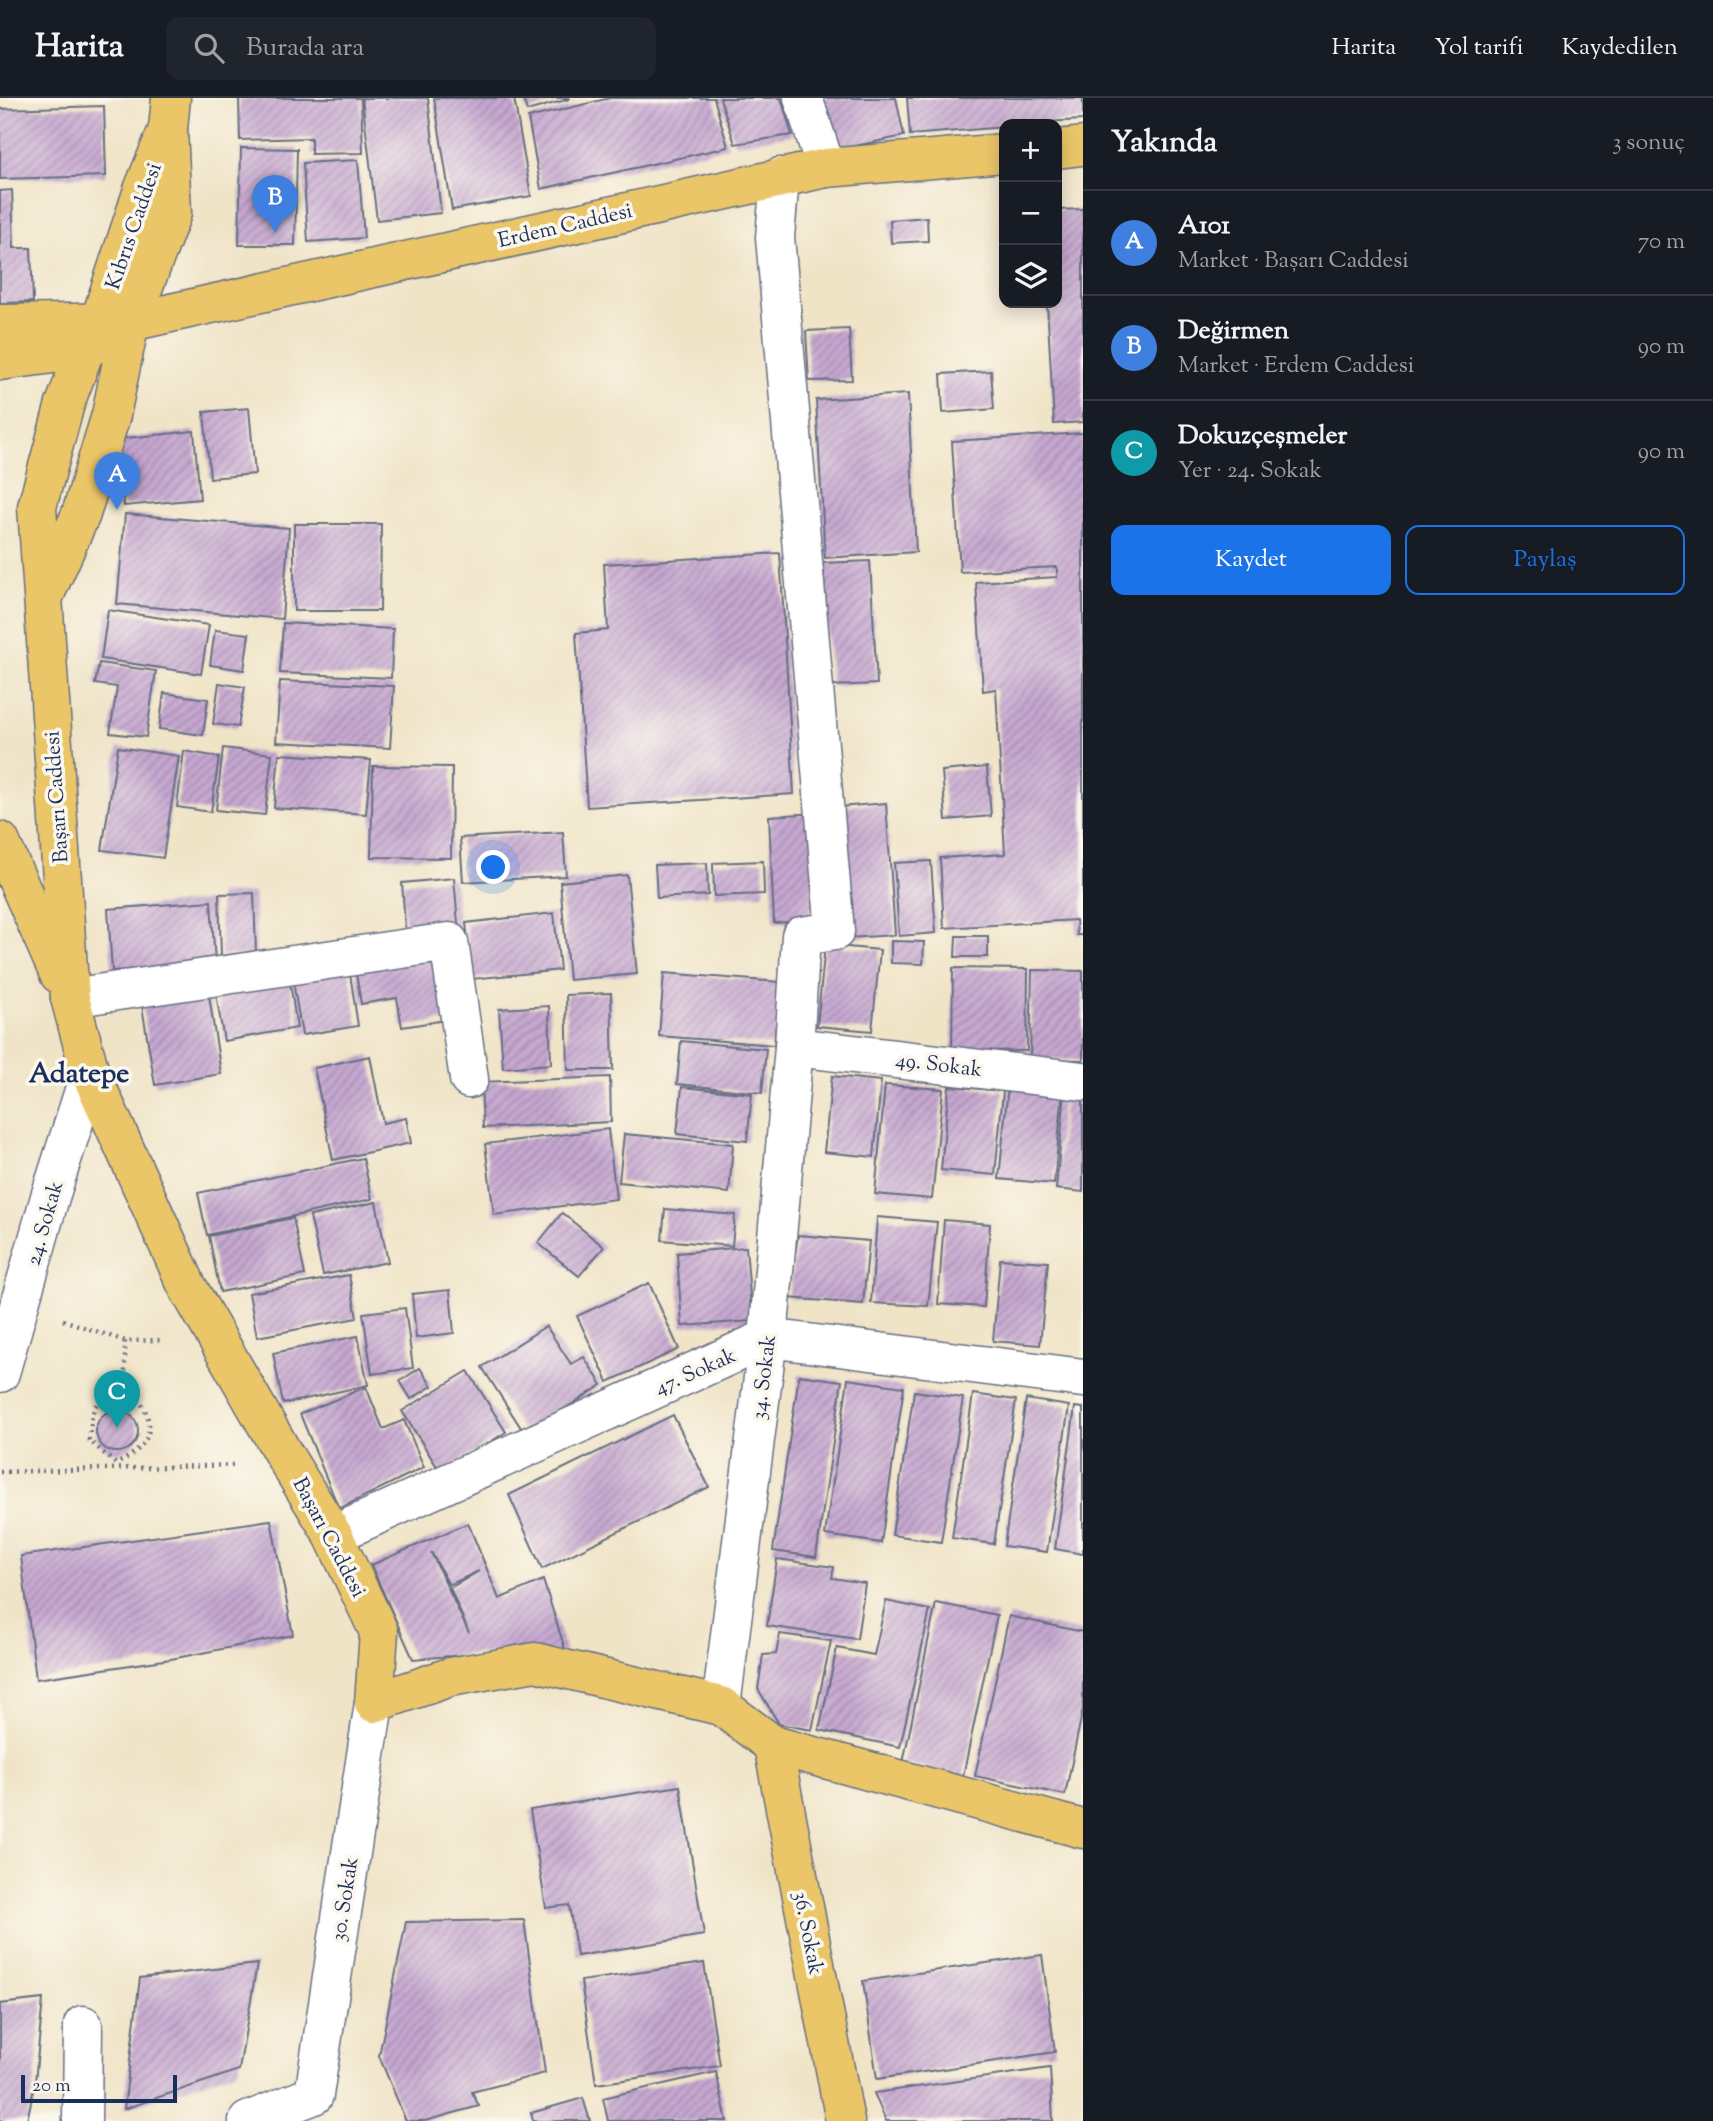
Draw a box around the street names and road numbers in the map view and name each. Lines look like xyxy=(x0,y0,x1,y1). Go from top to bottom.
street label: Kıbrıs Caddesi xyxy=(99,159,171,294)
street label: Erdem Caddesi xyxy=(495,197,636,257)
street label: Başarı Caddesi xyxy=(38,730,78,864)
street label: 49. Sokak xyxy=(894,1046,984,1086)
street label: 24. Sokak xyxy=(20,1177,72,1269)
street label: 34. Sokak xyxy=(745,1333,785,1421)
street label: 47. Sokak xyxy=(650,1341,742,1404)
street label: Başarı Caddesi xyxy=(284,1473,373,1603)
street label: 30. Sokak xyxy=(325,1854,368,1944)
street label: 36. Sokak xyxy=(784,1889,830,1978)

